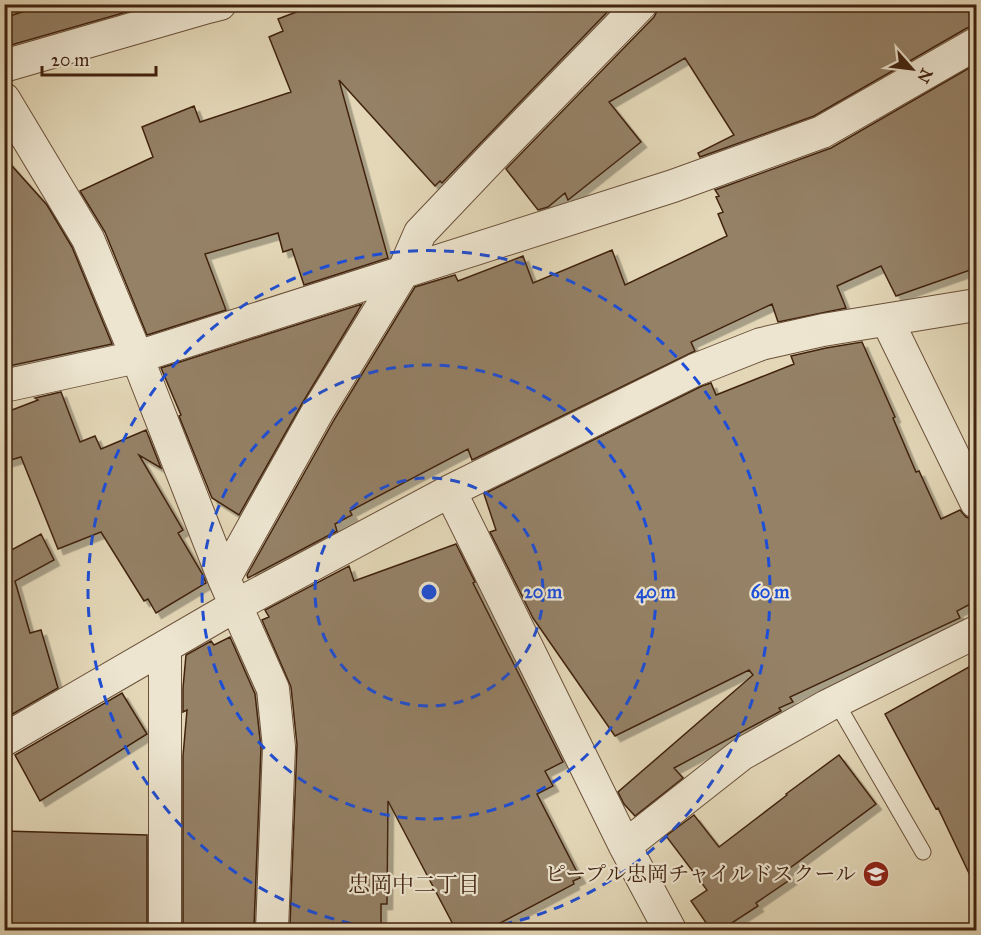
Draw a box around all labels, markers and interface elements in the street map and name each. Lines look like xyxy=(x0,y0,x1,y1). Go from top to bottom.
scale bar xyxy=(42,39,156,77)
north arrow xyxy=(882,39,942,99)
text: 20 m xyxy=(51,49,89,71)
text: N xyxy=(913,65,936,87)
text: 20 m xyxy=(524,581,563,603)
text: 40 m xyxy=(636,581,677,604)
text: 60 m xyxy=(751,581,790,603)
centre of rings xyxy=(419,582,439,602)
school or university icon: ピープル忠岡チャイルドスクール xyxy=(861,859,891,889)
place label: ピープル忠岡チャイルドスクール xyxy=(545,861,856,887)
district label: 忠岡中二丁目 xyxy=(348,871,480,898)

